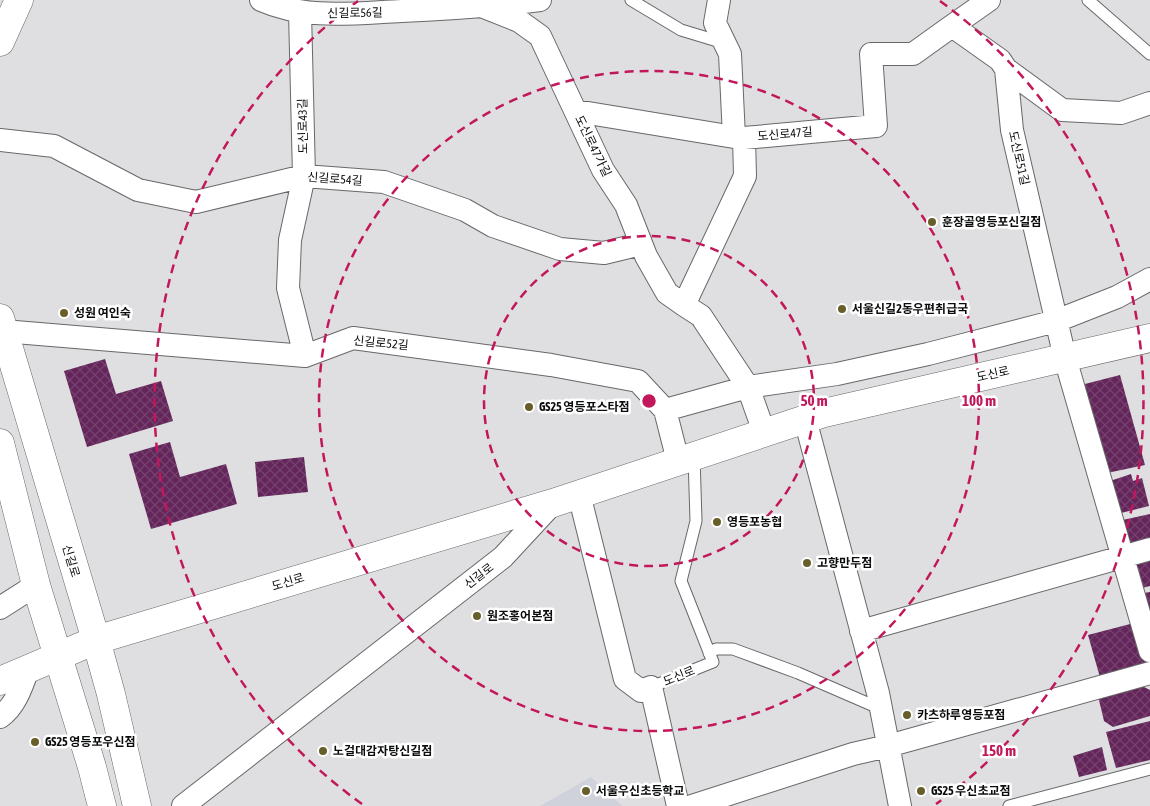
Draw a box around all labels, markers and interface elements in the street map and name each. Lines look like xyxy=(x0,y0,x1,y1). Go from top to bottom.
street label: 신길로56길 xyxy=(327,6,383,20)
street label: 도신로43길 xyxy=(296,98,310,154)
street label: 도신로47가길 xyxy=(572,113,614,179)
street label: 도신로47길 xyxy=(757,125,813,143)
street label: 도신로51길 xyxy=(1006,129,1032,187)
street label: 신길로54길 xyxy=(307,170,363,188)
place label: 훈장골영등포신길점 xyxy=(942,215,1041,229)
marker: 훈장골영등포신길점 xyxy=(926,216,938,228)
place label: 서울신길2동우편취급국 xyxy=(852,302,968,316)
marker: 서울신길2동우편취급국 xyxy=(836,303,848,315)
place label: 성원 여인숙 xyxy=(74,306,131,320)
marker: 성원 여인숙 xyxy=(58,307,70,319)
street label: 신길로52길 xyxy=(353,334,409,352)
street label: 도신로 xyxy=(975,363,1011,385)
centre of rings xyxy=(640,392,658,410)
text: 50 m xyxy=(801,392,828,409)
text: 100 m xyxy=(962,392,996,409)
place label: GS25 영등포스타점 xyxy=(539,400,630,414)
marker: GS25 영등포스타점 xyxy=(523,401,535,413)
place label: 영등포농협 xyxy=(727,515,782,529)
marker: 영등포농협 xyxy=(711,516,723,528)
street label: 신길로 xyxy=(59,543,83,579)
place label: 고향만두점 xyxy=(817,556,872,570)
marker: 고향만두점 xyxy=(801,557,813,569)
street label: 신길로 xyxy=(462,560,496,592)
street label: 도신로 xyxy=(270,570,306,594)
place label: 원조홍어본점 xyxy=(487,609,553,623)
marker: 원조홍어본점 xyxy=(471,610,483,622)
street label: 도신로 xyxy=(661,663,697,689)
place label: 카츠하루영등포점 xyxy=(917,708,1005,722)
marker: 카츠하루영등포점 xyxy=(901,709,913,721)
place label: GS25 영등포우신점 xyxy=(45,735,136,749)
marker: GS25 영등포우신점 xyxy=(29,736,41,748)
text: 150 m xyxy=(982,742,1016,759)
place label: 노걸대감자탕신길점 xyxy=(333,744,432,758)
marker: 노걸대감자탕신길점 xyxy=(317,745,329,757)
place label: 서울우신초등학교 xyxy=(596,784,684,798)
place label: GS25 우신초교점 xyxy=(931,784,1011,798)
marker: 서울우신초등학교 xyxy=(580,785,592,797)
marker: GS25 우신초교점 xyxy=(915,785,927,797)

